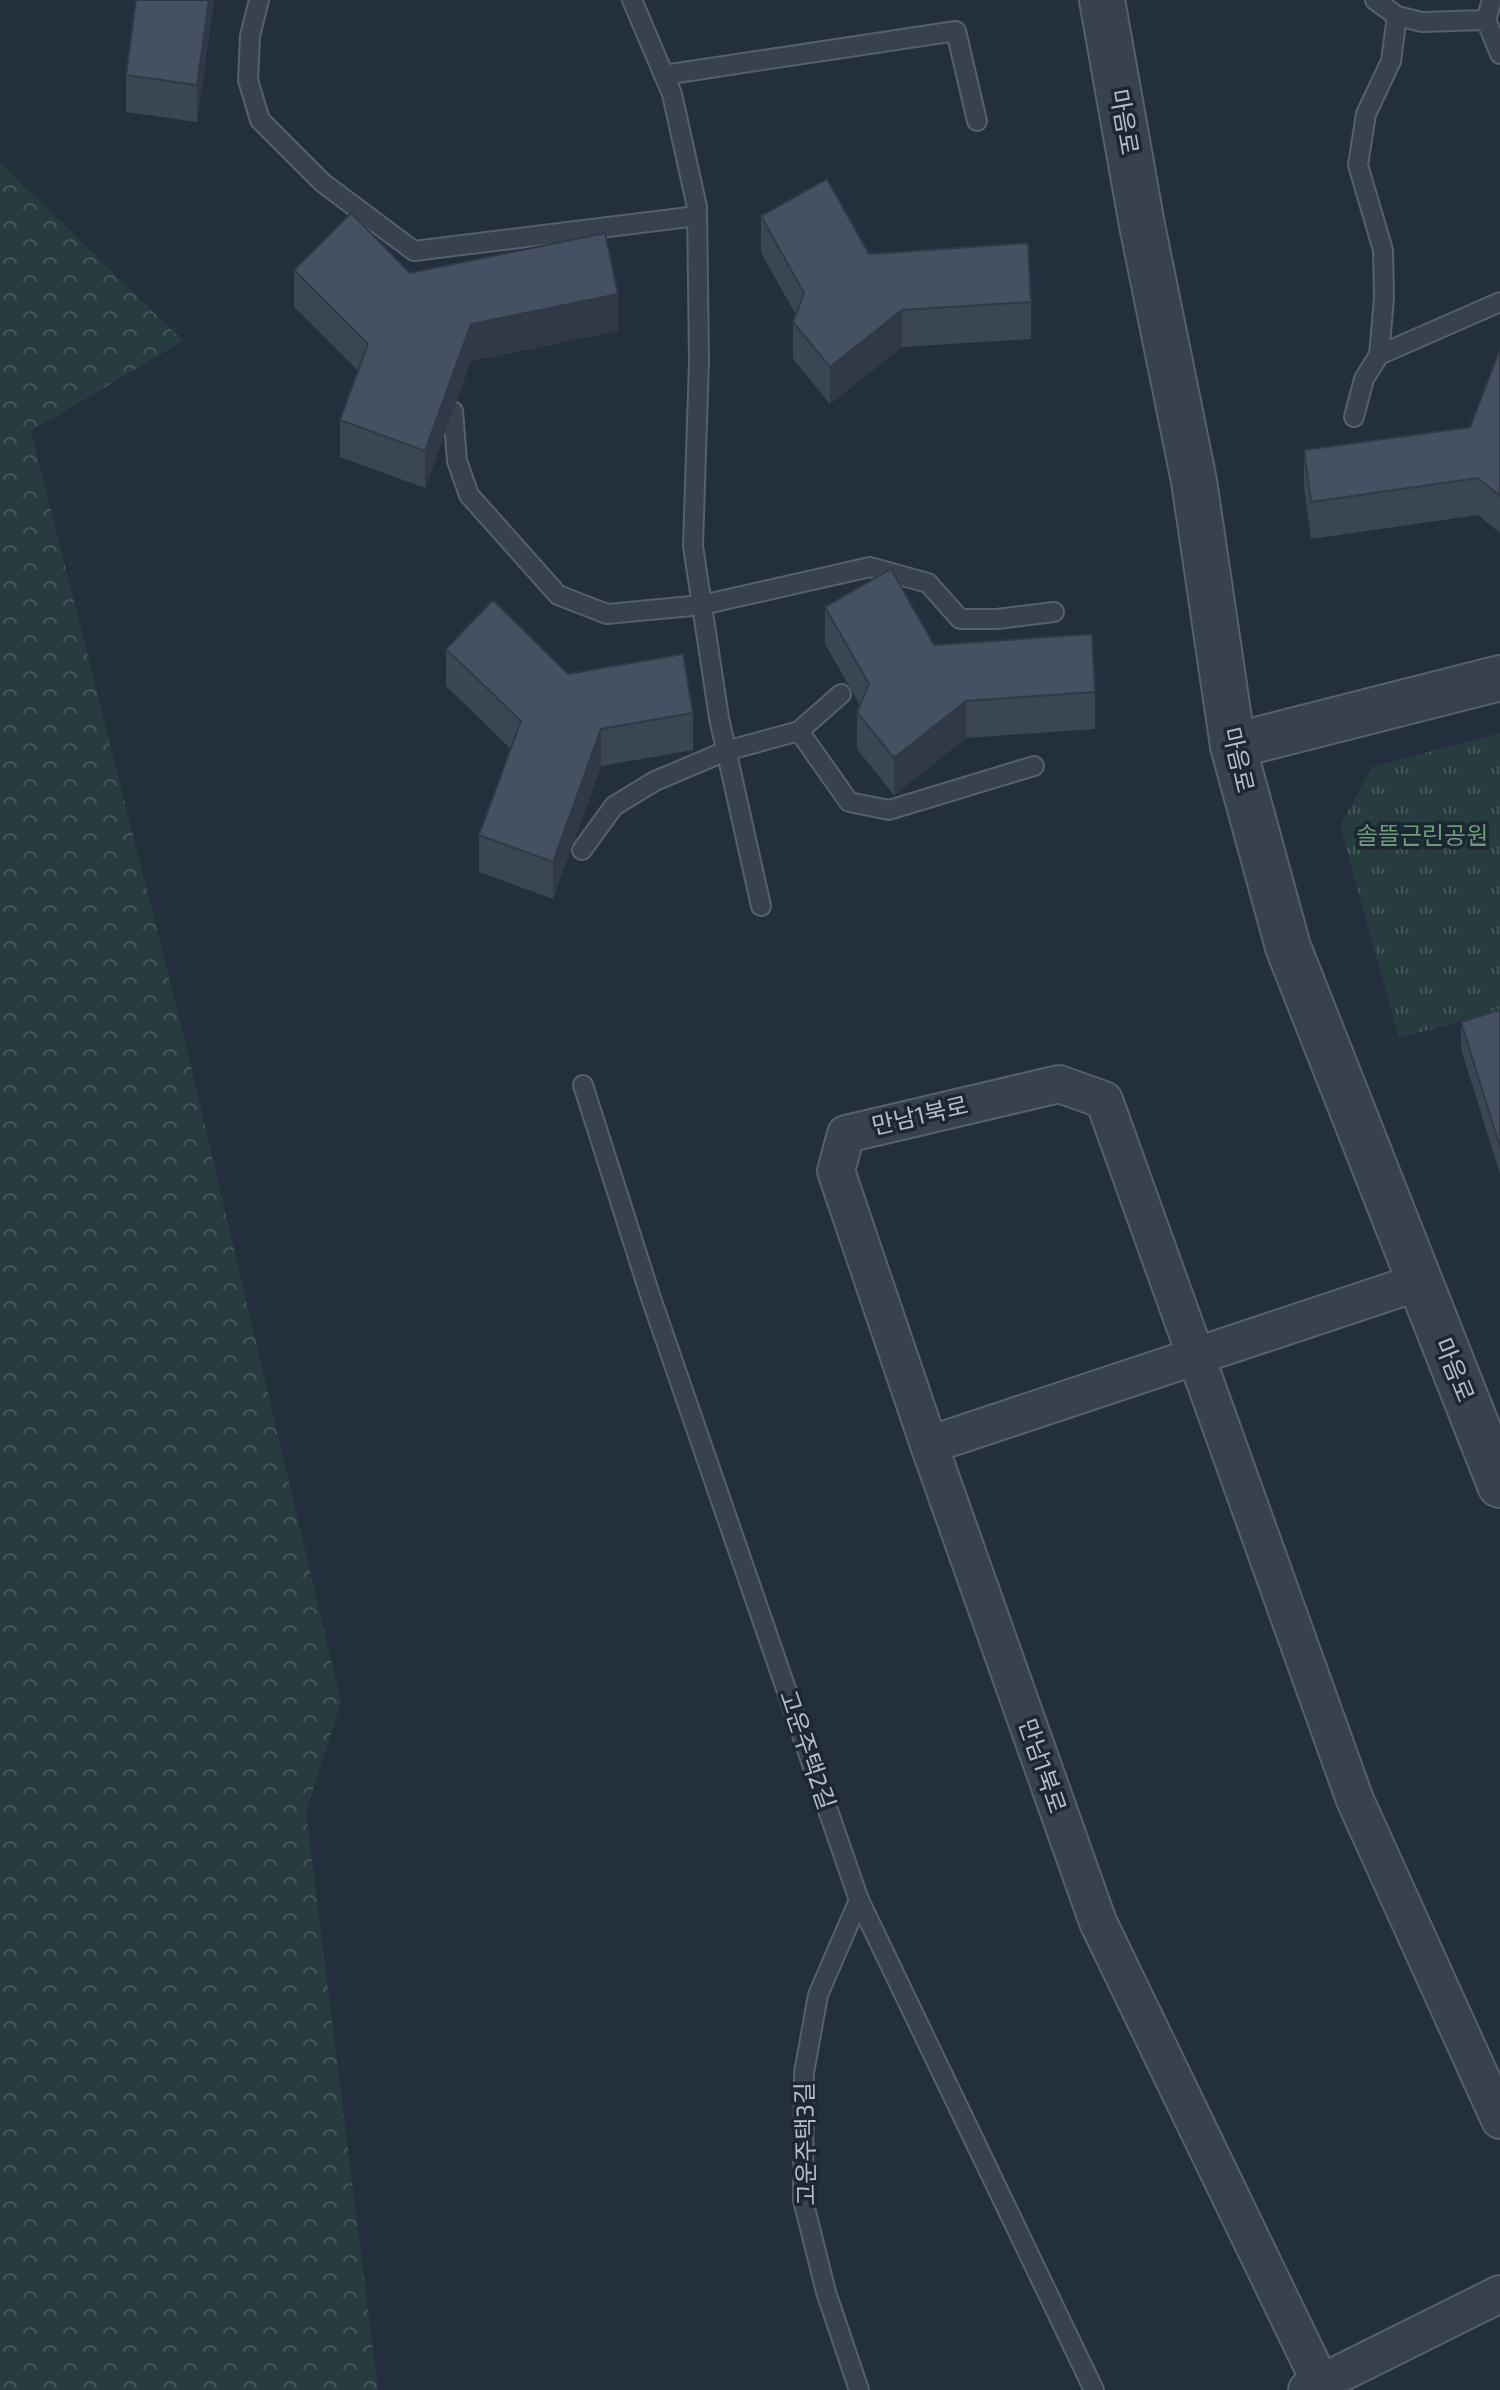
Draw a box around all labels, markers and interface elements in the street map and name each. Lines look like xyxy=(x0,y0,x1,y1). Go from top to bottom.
street label: 마음로 xyxy=(1105,87,1146,157)
street label: 마음로 xyxy=(1218,724,1261,795)
park label: 솔뜰근린공원 xyxy=(1356,820,1488,849)
street label: 만남1북로 xyxy=(869,1089,971,1140)
street label: 마음로 xyxy=(1430,1333,1481,1406)
street label: 고운주택2길 xyxy=(775,1686,842,1813)
street label: 만남1북로 xyxy=(1014,1715,1073,1817)
street label: 고운주택3길 xyxy=(789,2082,820,2206)

